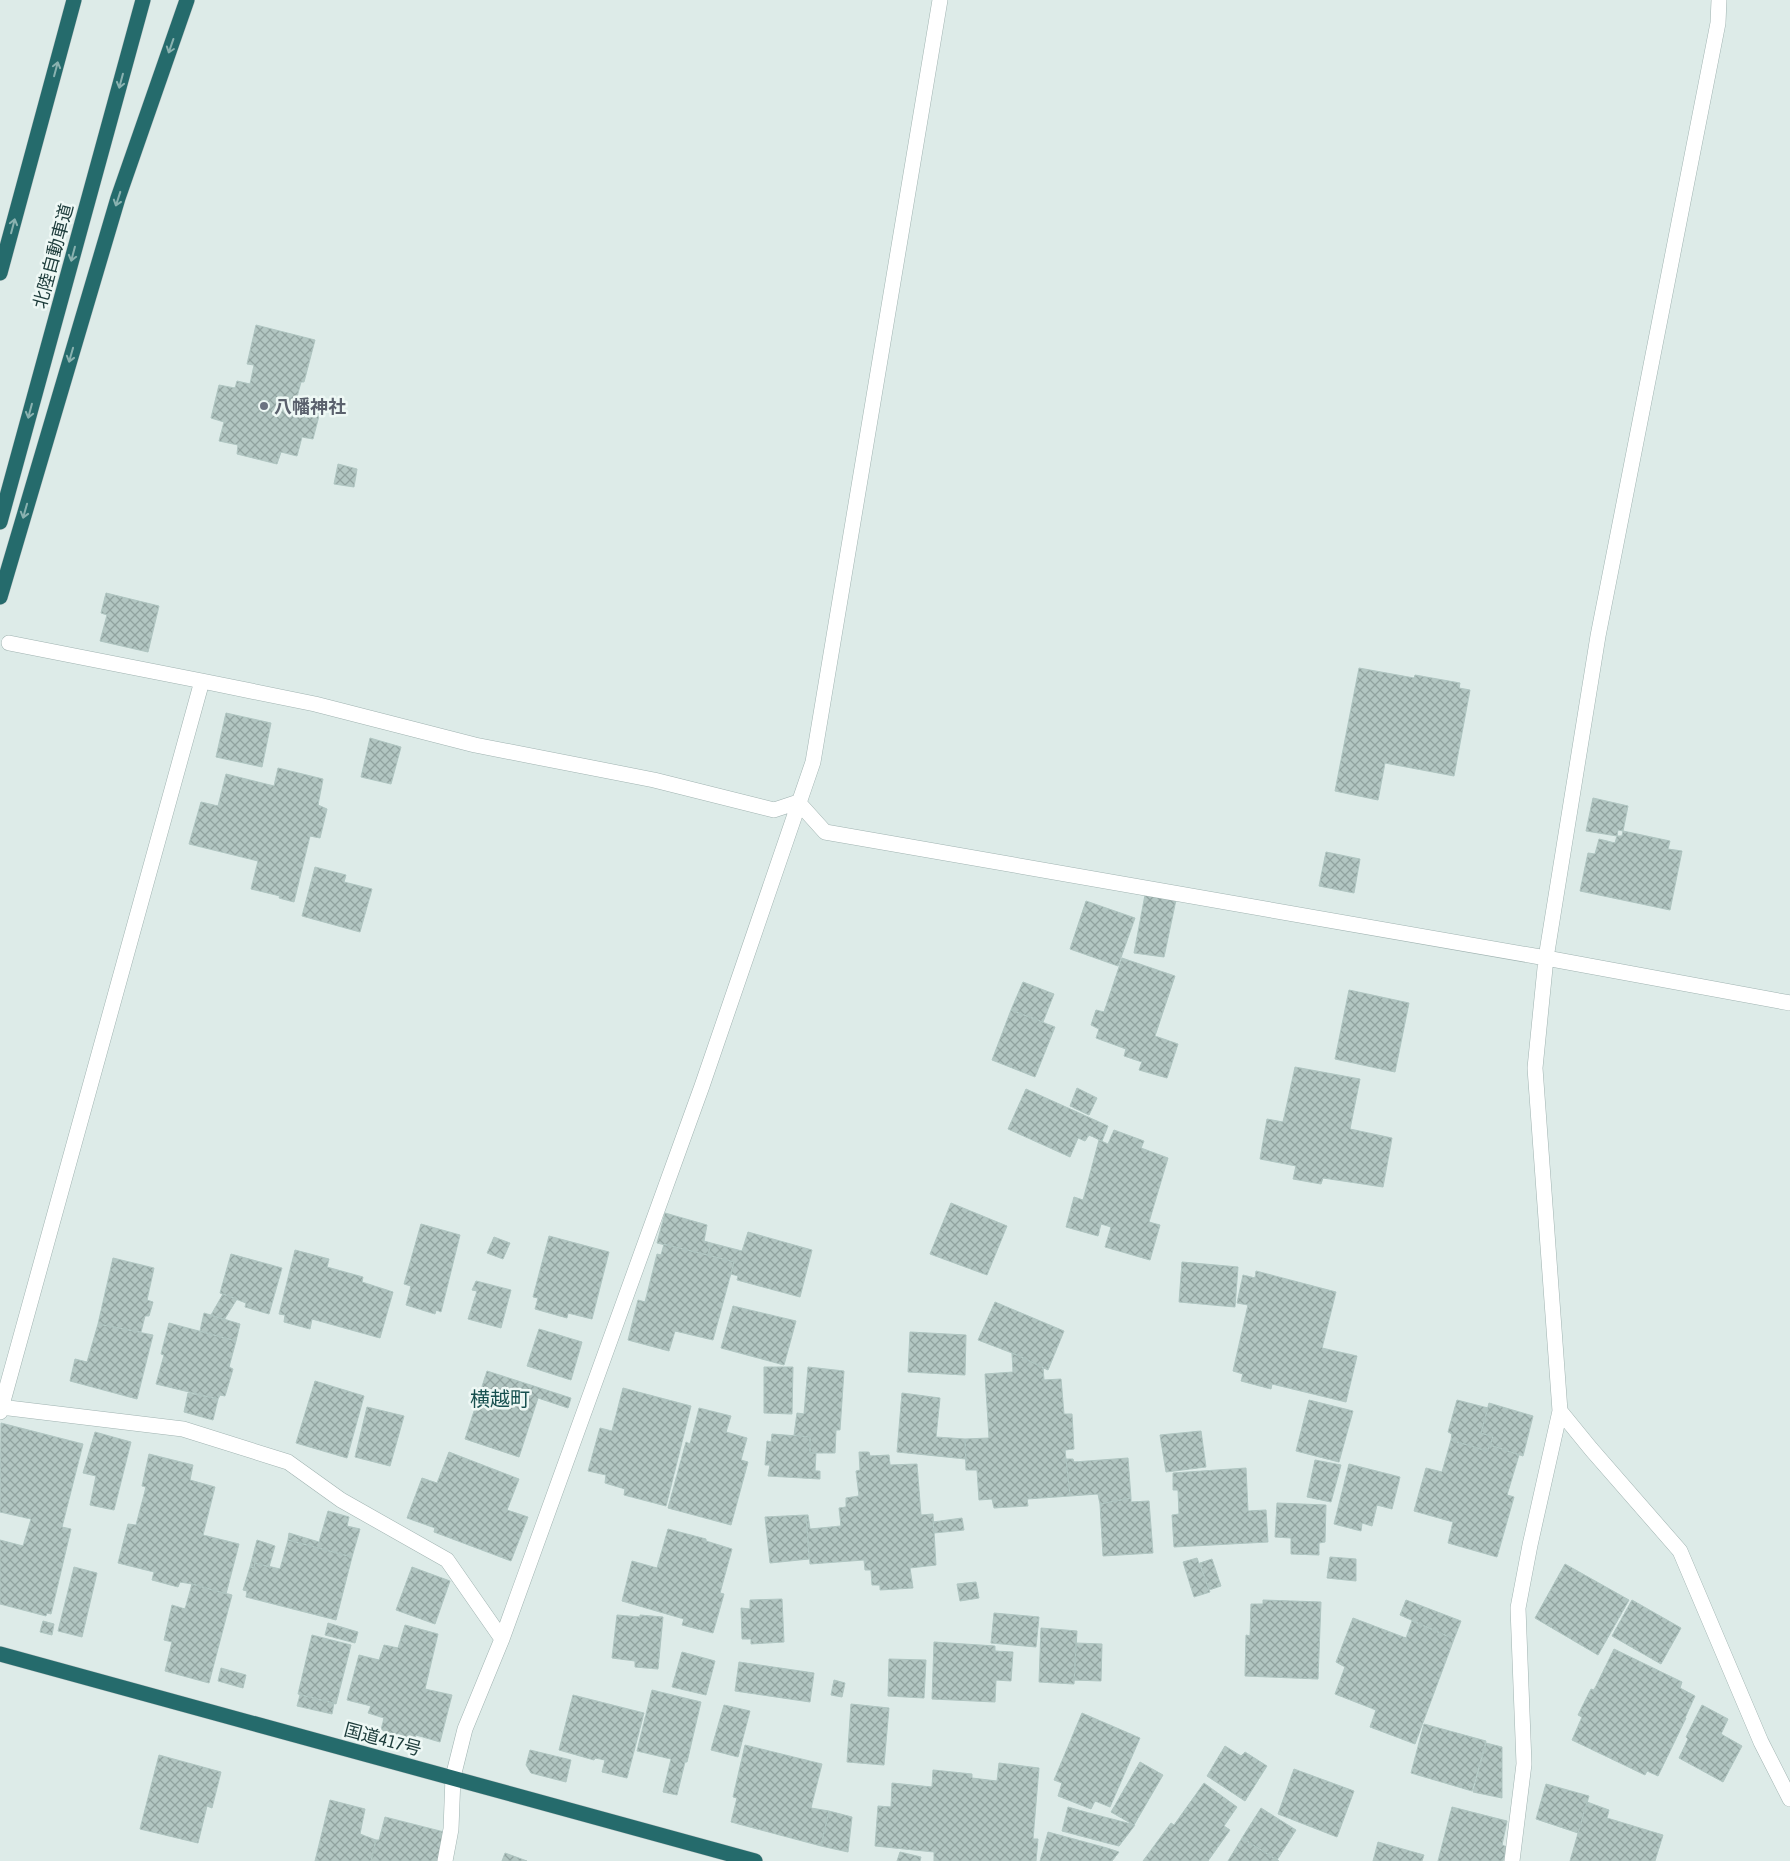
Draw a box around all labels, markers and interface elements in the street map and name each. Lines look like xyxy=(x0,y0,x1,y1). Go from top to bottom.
one-way arrow xyxy=(165,38,175,54)
one-way arrow xyxy=(51,62,61,78)
one-way arrow xyxy=(115,72,125,88)
one-way arrow xyxy=(112,191,122,207)
street label: 北陸自動車道 xyxy=(29,201,77,311)
one-way arrow xyxy=(9,219,18,235)
one-way arrow xyxy=(68,246,77,262)
one-way arrow xyxy=(66,347,76,363)
place label: 八幡神社 xyxy=(274,396,346,417)
marker: 八幡神社 xyxy=(258,400,270,412)
one-way arrow xyxy=(25,403,35,419)
one-way arrow xyxy=(20,503,30,519)
district label: 横越町 xyxy=(470,1387,530,1410)
street label: 国道417号 xyxy=(342,1719,424,1759)

